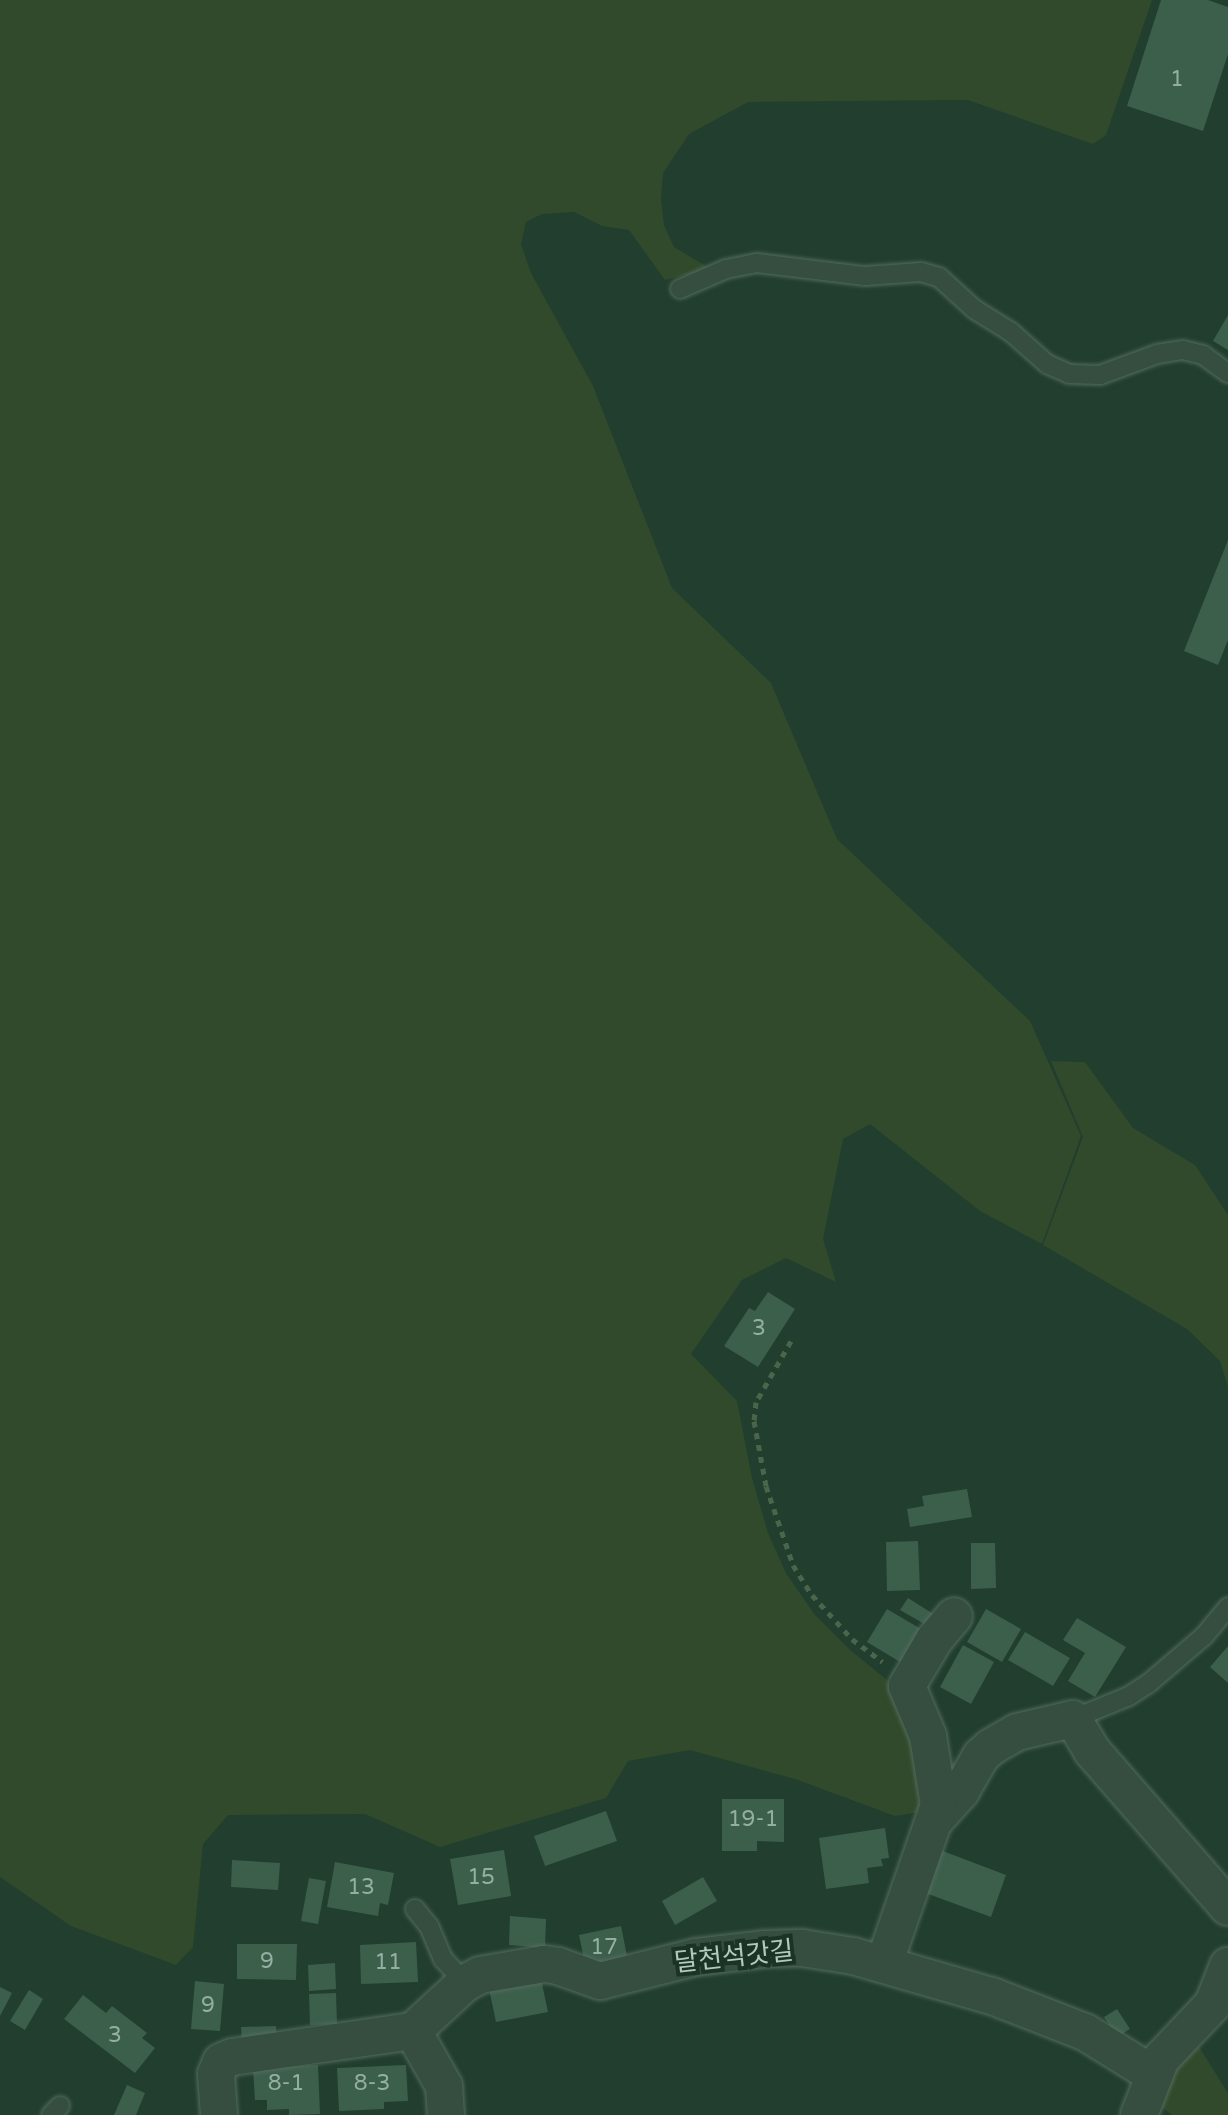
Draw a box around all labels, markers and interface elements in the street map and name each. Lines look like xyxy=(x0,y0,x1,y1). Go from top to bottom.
house number: 1 xyxy=(1170,67,1184,93)
house number: 3 xyxy=(752,1316,766,1342)
house number: 19-1 xyxy=(728,1807,778,1833)
house number: 15 xyxy=(467,1865,495,1891)
house number: 13 xyxy=(347,1875,375,1901)
house number: 17 xyxy=(590,1935,618,1961)
street label: 달천석갓길 xyxy=(673,1935,795,1979)
house number: 9 xyxy=(260,1949,274,1975)
house number: 11 xyxy=(374,1950,402,1976)
house number: 9 xyxy=(201,1993,215,2019)
house number: 3 xyxy=(108,2023,122,2049)
house number: 8-1 xyxy=(268,2071,304,2097)
house number: 8-3 xyxy=(354,2071,390,2097)

